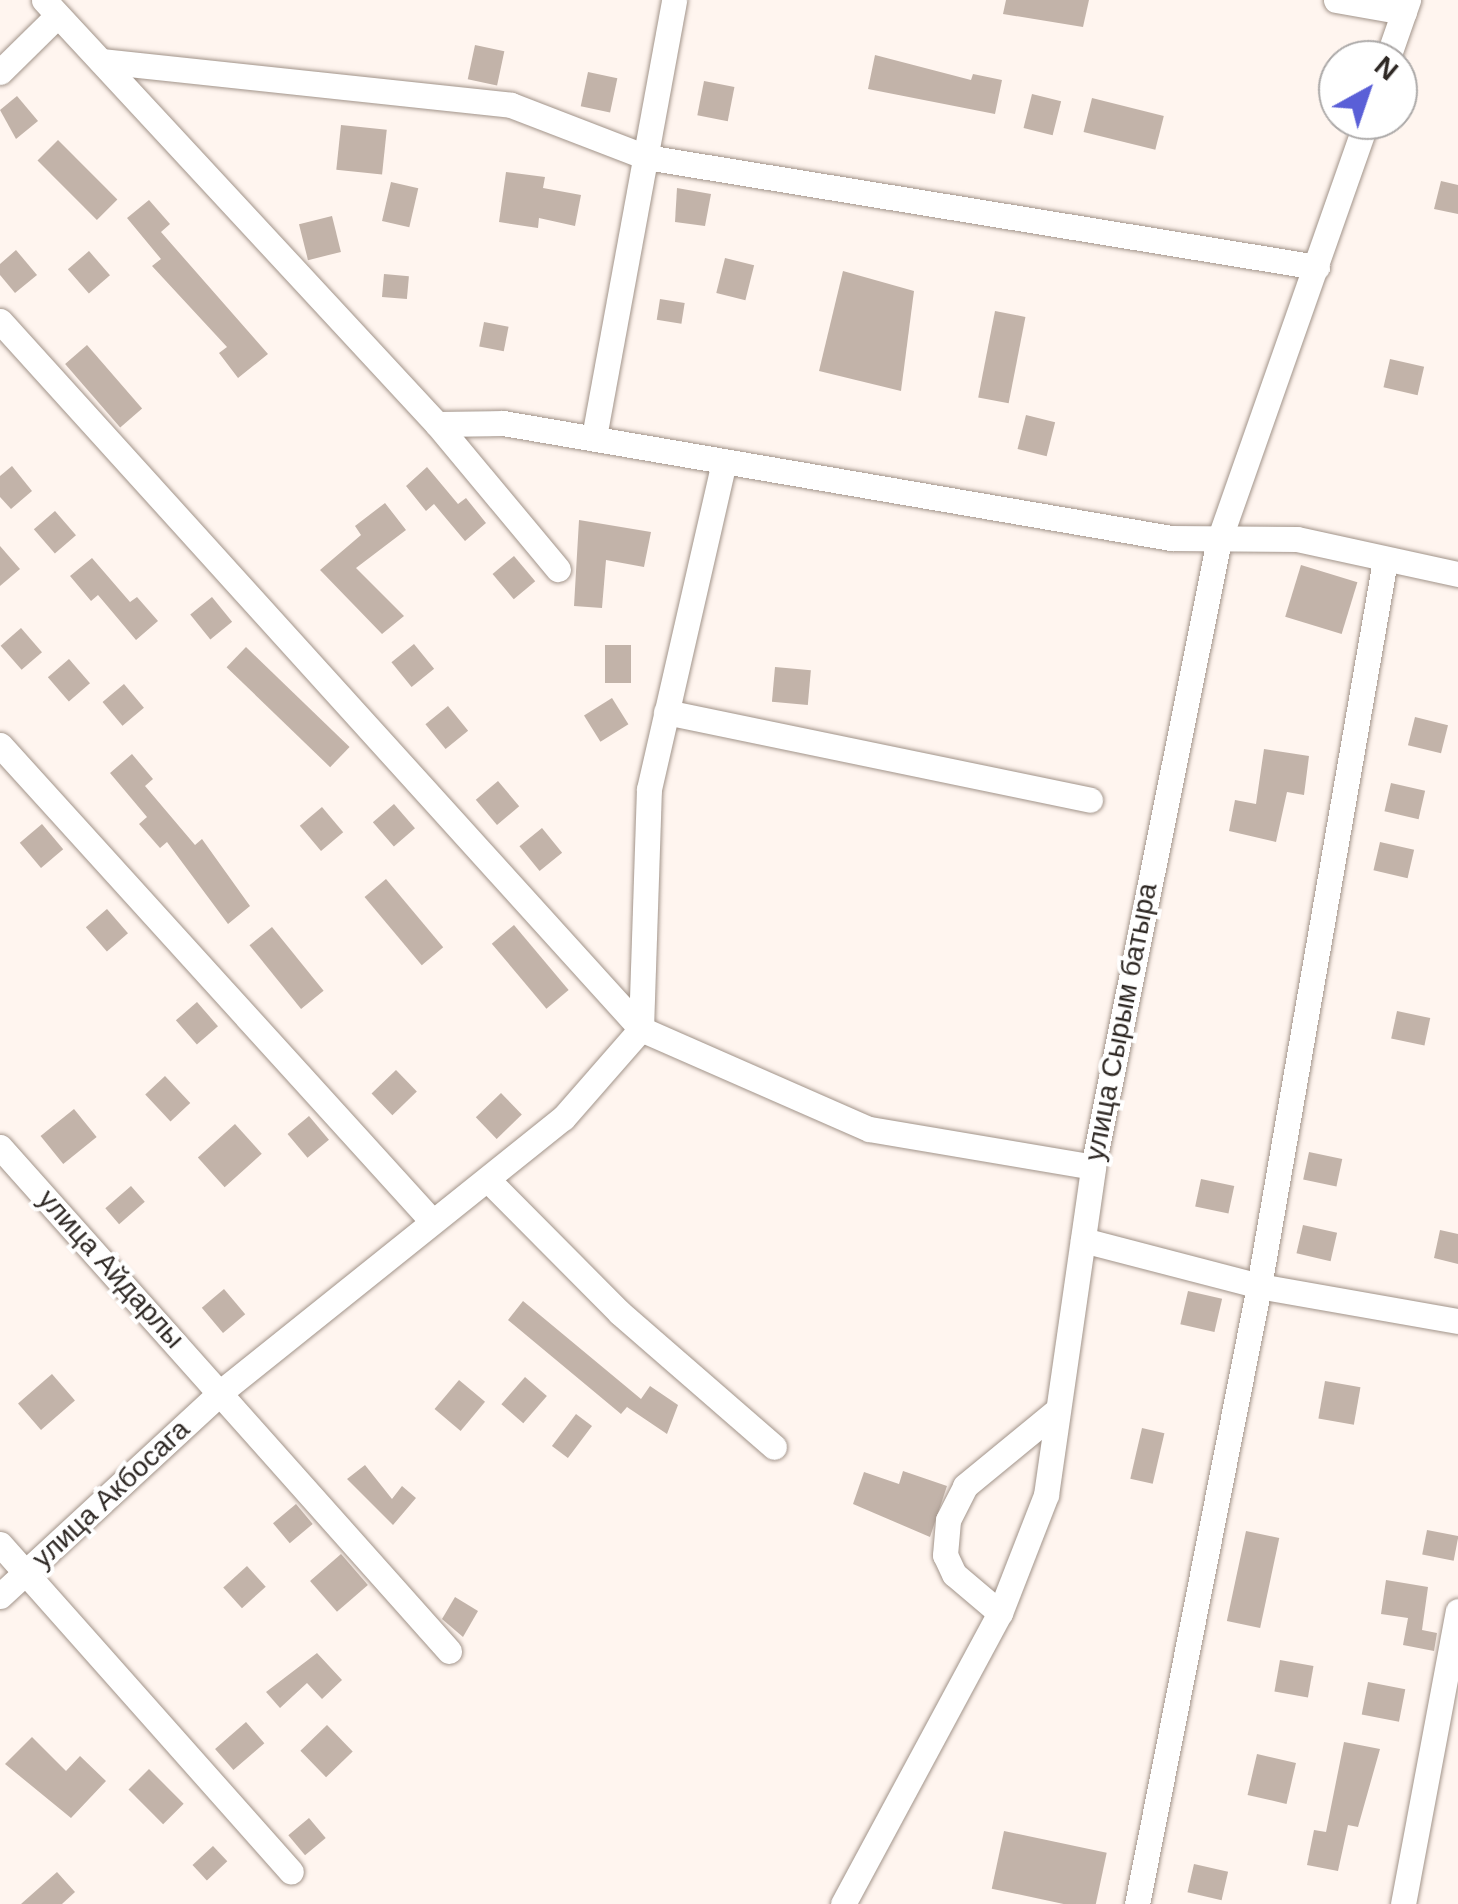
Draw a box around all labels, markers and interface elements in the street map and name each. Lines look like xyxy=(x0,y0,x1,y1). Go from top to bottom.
north arrow xyxy=(1318,40,1418,140)
text: N xyxy=(1369,50,1404,87)
street label: улица Сырым батыра xyxy=(1078,880,1164,1164)
street label: улица Айдарлы xyxy=(31,1183,191,1355)
street label: улица Акбосага xyxy=(25,1413,197,1575)

